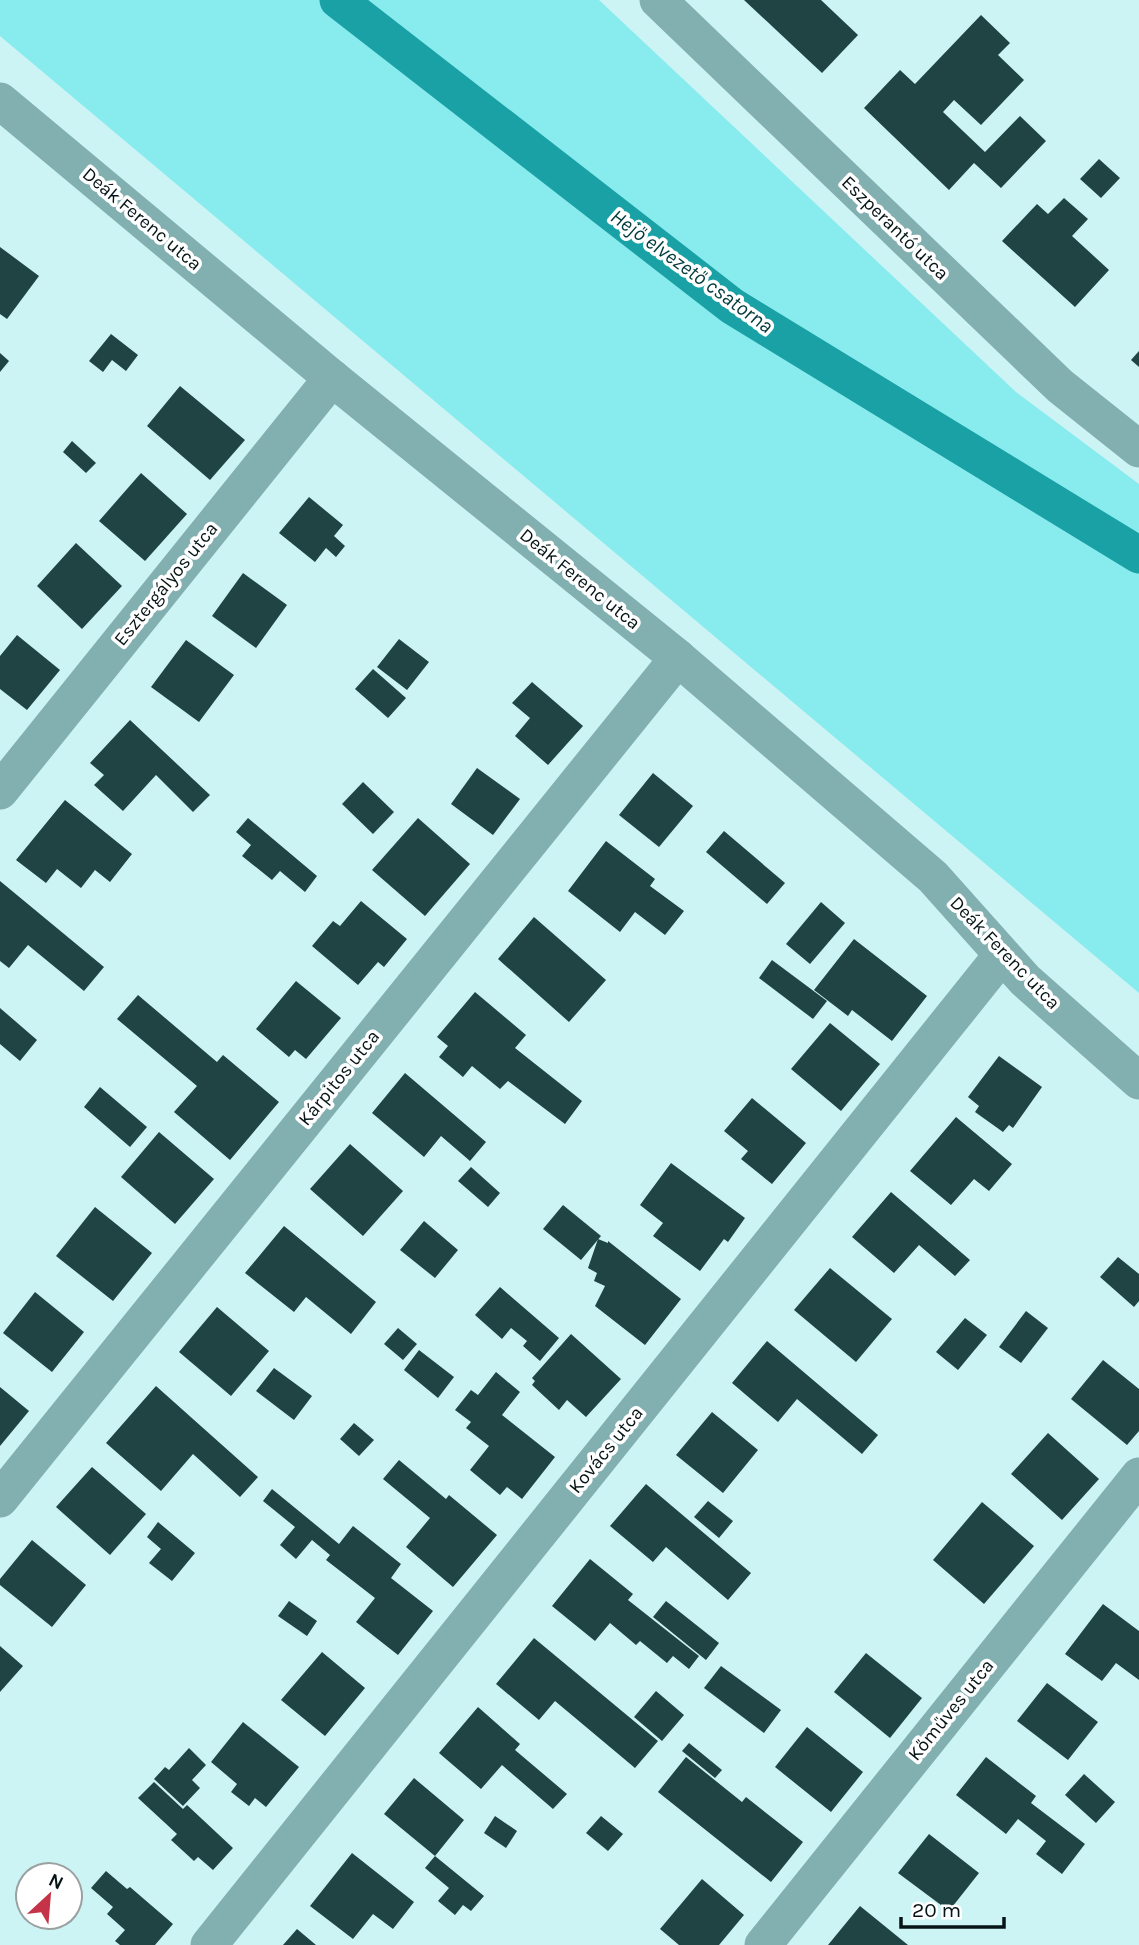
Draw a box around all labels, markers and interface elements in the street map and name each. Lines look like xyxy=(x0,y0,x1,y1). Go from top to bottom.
street label: Deák Ferenc utca xyxy=(78,163,206,275)
street label: Eszperantó utca xyxy=(837,171,953,285)
water label: Hejő elvezető csatorna xyxy=(606,204,778,338)
street label: Esztergályos utca xyxy=(110,518,222,650)
street label: Deák Ferenc utca xyxy=(515,524,645,634)
street label: Deák Ferenc utca xyxy=(946,892,1064,1014)
street label: Kárpitos utca xyxy=(294,1026,384,1130)
street label: Kovács utca xyxy=(564,1402,648,1498)
street label: Kőműves utca xyxy=(903,1655,999,1765)
north arrow xyxy=(14,1861,84,1931)
text: N xyxy=(45,1869,67,1894)
scale bar xyxy=(901,1885,1004,1929)
text: 20 m xyxy=(912,1898,961,1922)

